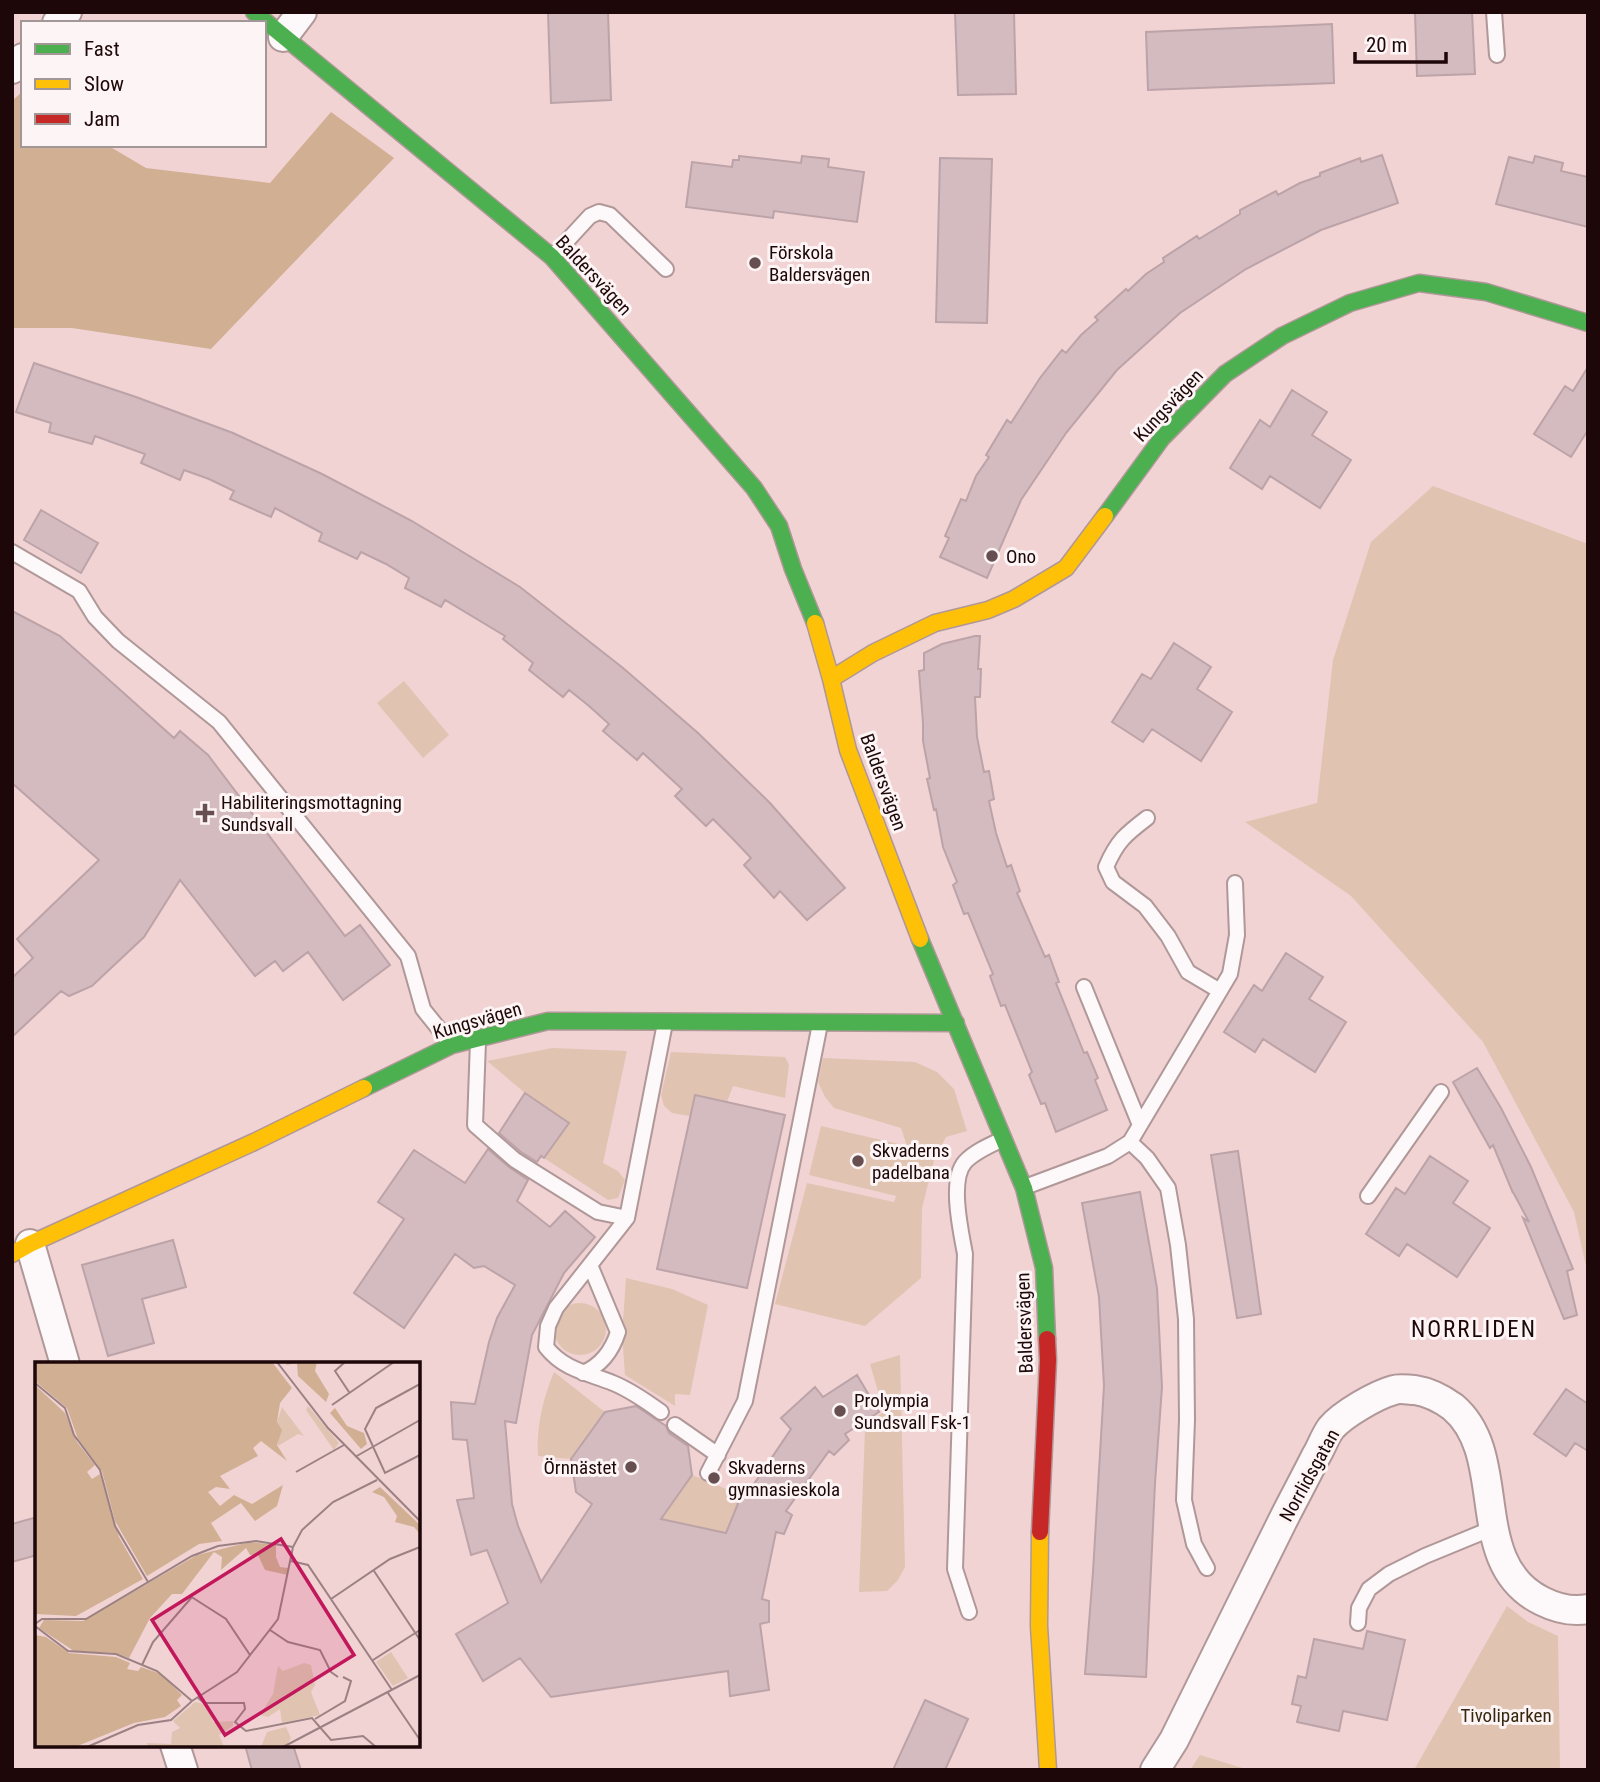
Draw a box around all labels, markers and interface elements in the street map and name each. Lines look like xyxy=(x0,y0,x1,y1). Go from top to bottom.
legend xyxy=(21,21,266,147)
scale bar xyxy=(1355,21,1446,65)
text: 20 m xyxy=(1366,33,1407,57)
text: Fast xyxy=(84,37,120,61)
text: Slow xyxy=(84,72,124,96)
text: Jam xyxy=(84,107,120,131)
street label: Baldersvägen xyxy=(551,230,637,320)
place label: Förskola Baldersvägen xyxy=(769,241,870,286)
marker: Förskola Baldersvägen xyxy=(747,255,763,271)
street label: Kungsvägen xyxy=(1129,364,1208,447)
place label: Ono xyxy=(1006,545,1036,568)
marker: Ono xyxy=(984,548,1000,564)
street label: Baldersvägen xyxy=(855,731,912,834)
place label: Habiliteringsmottagning Sundsvall xyxy=(221,791,402,836)
marker: Habiliteringsmottagning Sundsvall xyxy=(195,803,215,823)
street label: Kungsvägen xyxy=(430,997,524,1044)
place label: Skvaderns padelbana xyxy=(872,1139,950,1184)
marker: Skvaderns padelbana xyxy=(850,1153,866,1169)
street label: Baldersvägen xyxy=(1011,1272,1038,1374)
district label: NORRLIDEN xyxy=(1411,1316,1537,1343)
inset map xyxy=(35,1362,420,1747)
place label: Prolympia Sundsvall Fsk-1 xyxy=(854,1389,971,1434)
marker: Prolympia Sundsvall Fsk-1 xyxy=(832,1403,848,1419)
street label: Norrlidsgatan xyxy=(1275,1425,1344,1525)
place label: Örnnästet xyxy=(543,1456,617,1479)
place label: Skvaderns gymnasieskola xyxy=(728,1456,840,1501)
marker: Örnnästet xyxy=(623,1459,639,1475)
marker: Skvaderns gymnasieskola xyxy=(706,1470,722,1486)
park label: Tivoliparken xyxy=(1460,1704,1552,1727)

